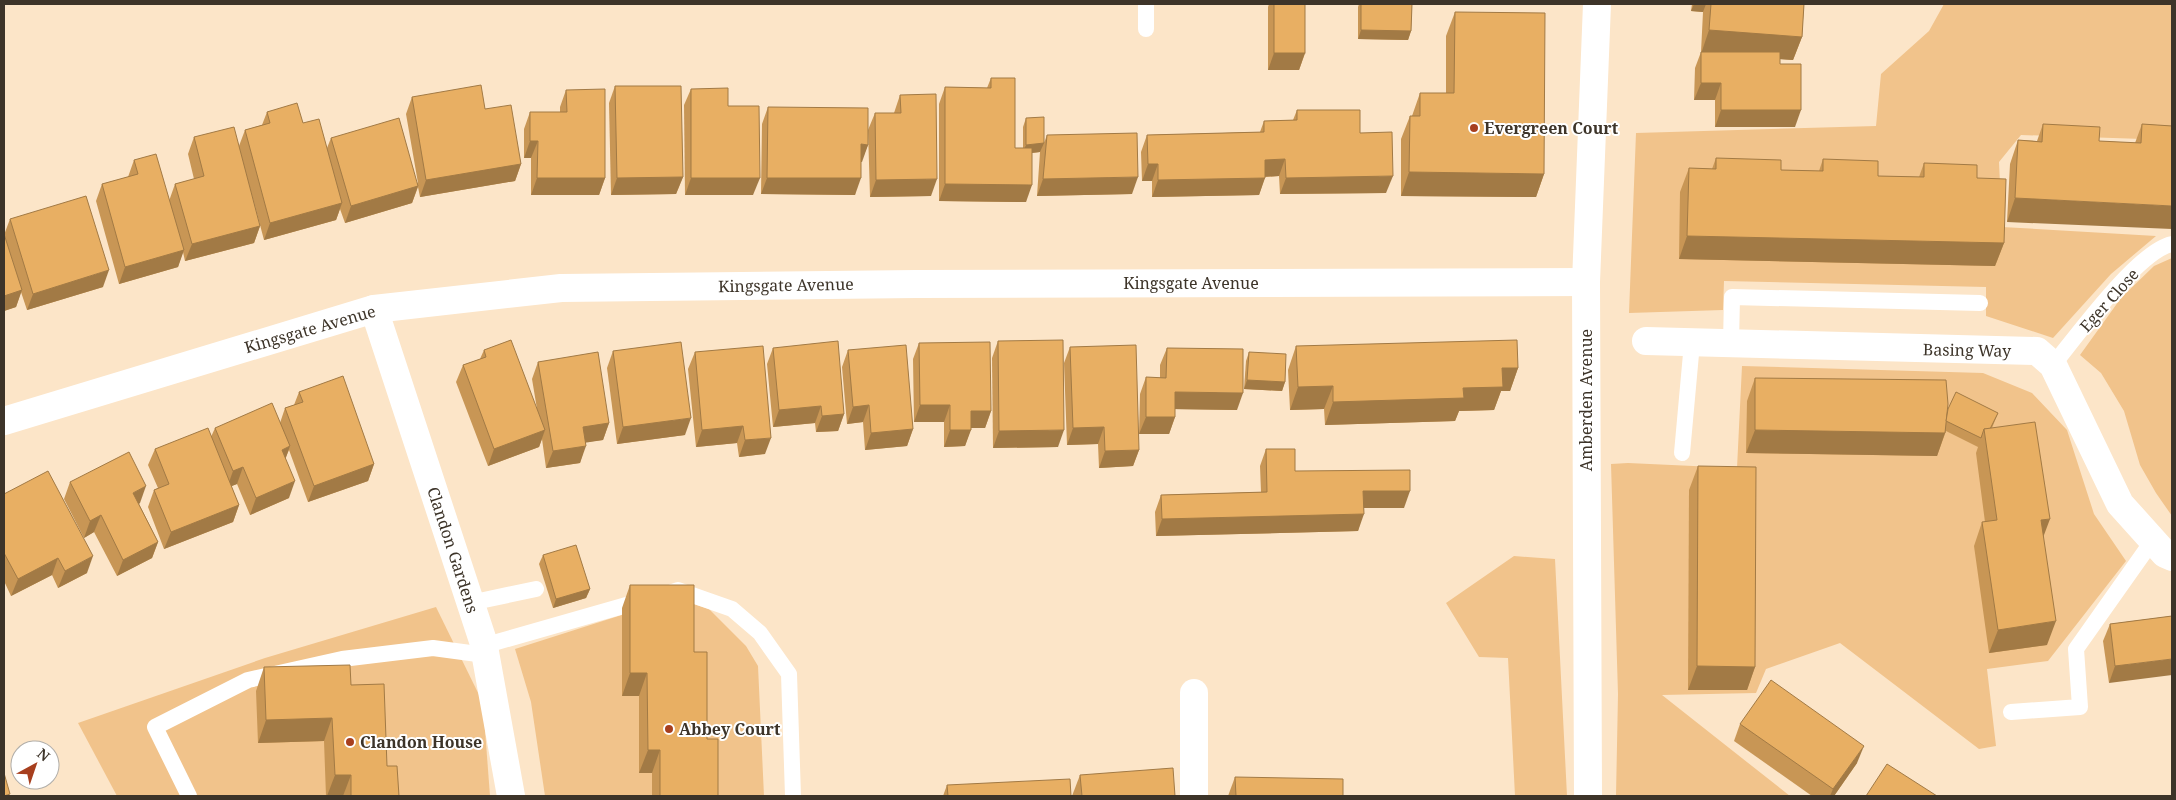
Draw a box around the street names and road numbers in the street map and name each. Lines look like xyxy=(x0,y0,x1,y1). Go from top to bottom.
street label: Eger Close xyxy=(2075,263,2143,337)
street label: Kingsgate Avenue xyxy=(1123,272,1259,294)
street label: Kingsgate Avenue xyxy=(718,273,854,297)
street label: Kingsgate Avenue xyxy=(242,300,378,358)
street label: Amberden Avenue xyxy=(1575,329,1597,471)
street label: Basing Way xyxy=(1923,338,2012,362)
street label: Clandon Gardens xyxy=(422,484,484,616)

